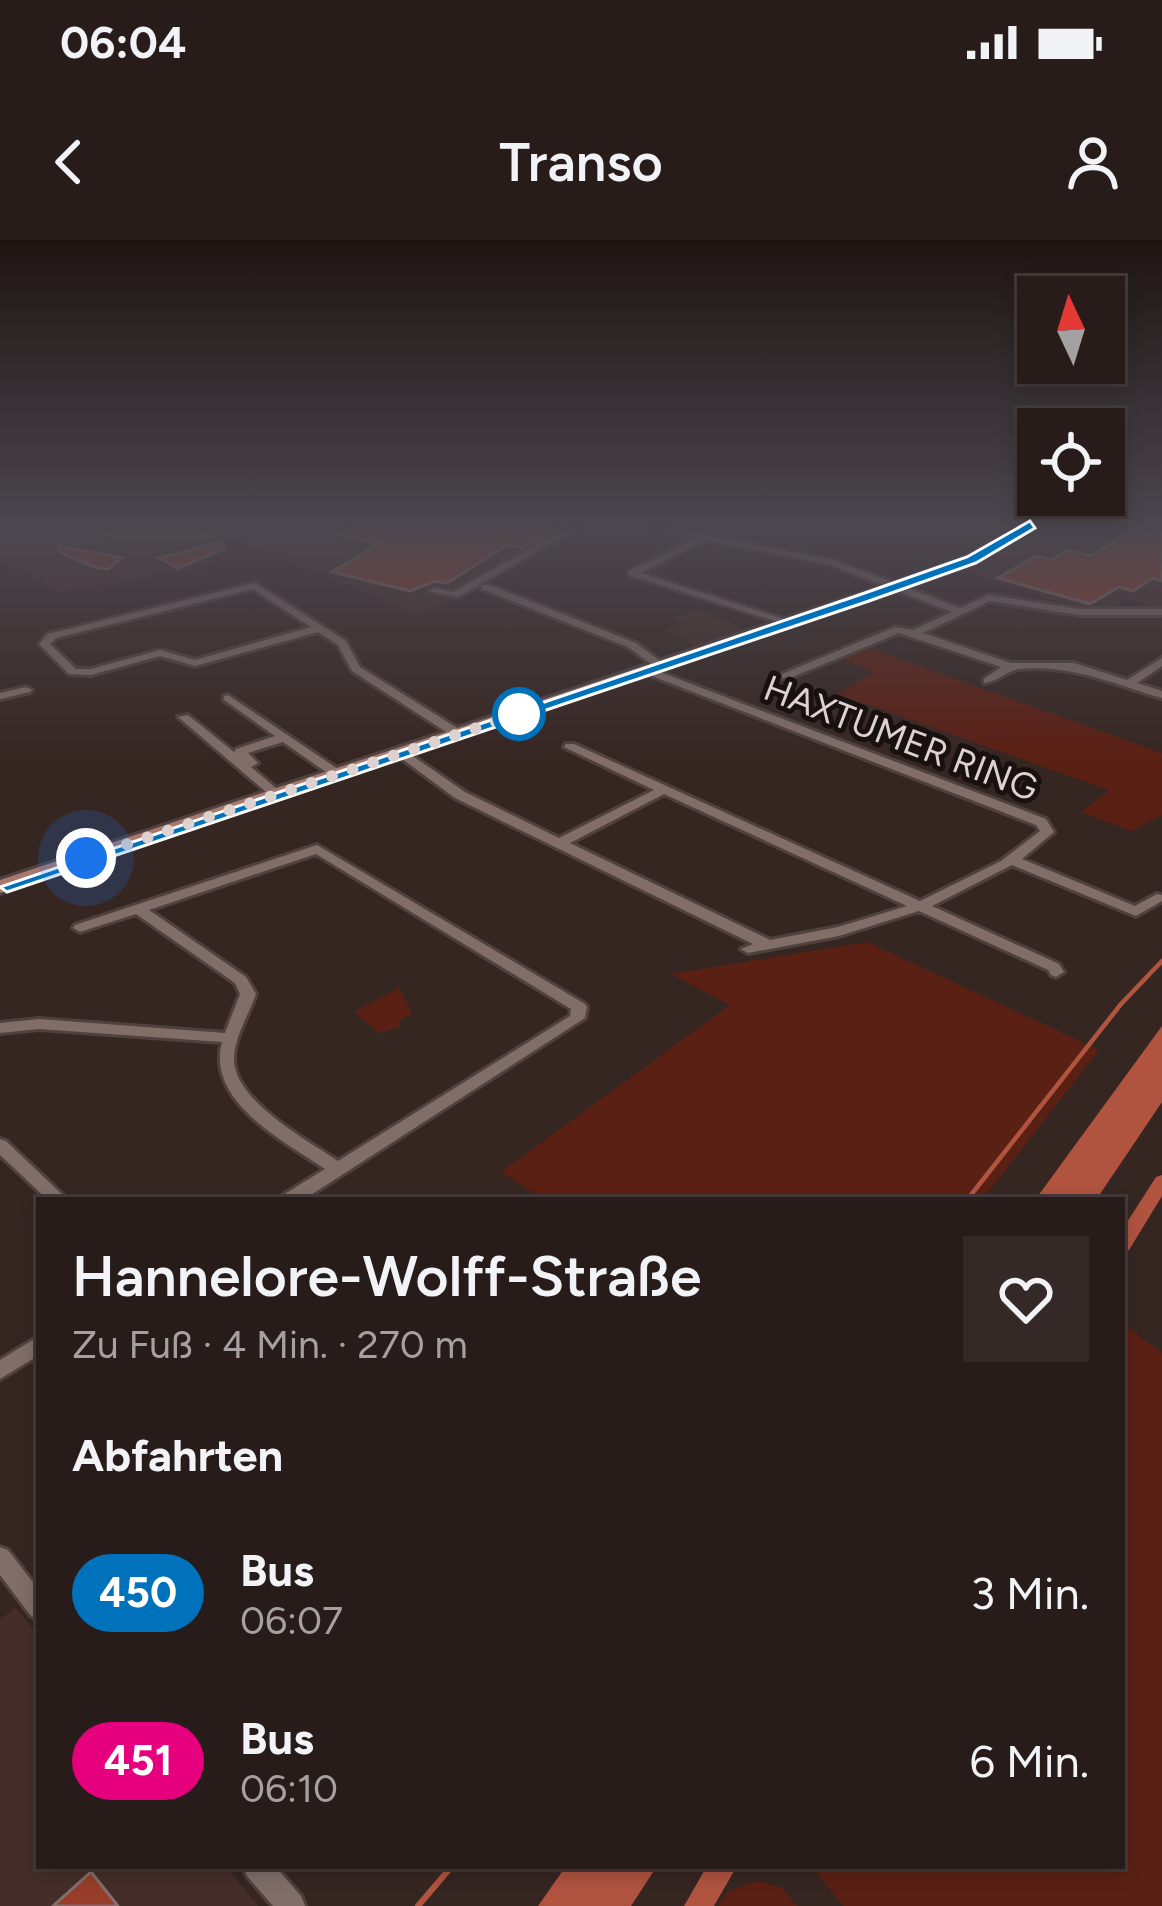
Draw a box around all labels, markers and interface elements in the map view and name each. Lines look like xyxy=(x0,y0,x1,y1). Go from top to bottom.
text: 06:04 xyxy=(60,15,186,69)
icon: back xyxy=(36,129,102,195)
icon: person xyxy=(1060,129,1126,195)
text: Transo xyxy=(499,130,663,195)
north arrow xyxy=(1017,276,1125,384)
map controls xyxy=(1017,276,1125,516)
button: locate xyxy=(1017,408,1125,516)
street label: HAXTUMER RING xyxy=(758,666,1044,810)
unlabelled marker xyxy=(494,689,544,739)
your location xyxy=(56,828,116,888)
button: heart xyxy=(963,1236,1089,1362)
text: Hannelore-Wolff-Straße xyxy=(72,1242,701,1310)
text: Zu Fuß · 4 Min. · 270 m xyxy=(72,1321,468,1368)
text: Abfahrten xyxy=(72,1428,283,1482)
text: Bus xyxy=(240,1543,314,1597)
text: 3 Min. xyxy=(970,1566,1089,1620)
text: 450 xyxy=(99,1567,177,1618)
text: 06:07 xyxy=(240,1597,343,1644)
text: Bus xyxy=(240,1711,314,1765)
text: 6 Min. xyxy=(969,1734,1089,1788)
text: 451 xyxy=(104,1735,172,1786)
text: 06:10 xyxy=(240,1765,338,1812)

